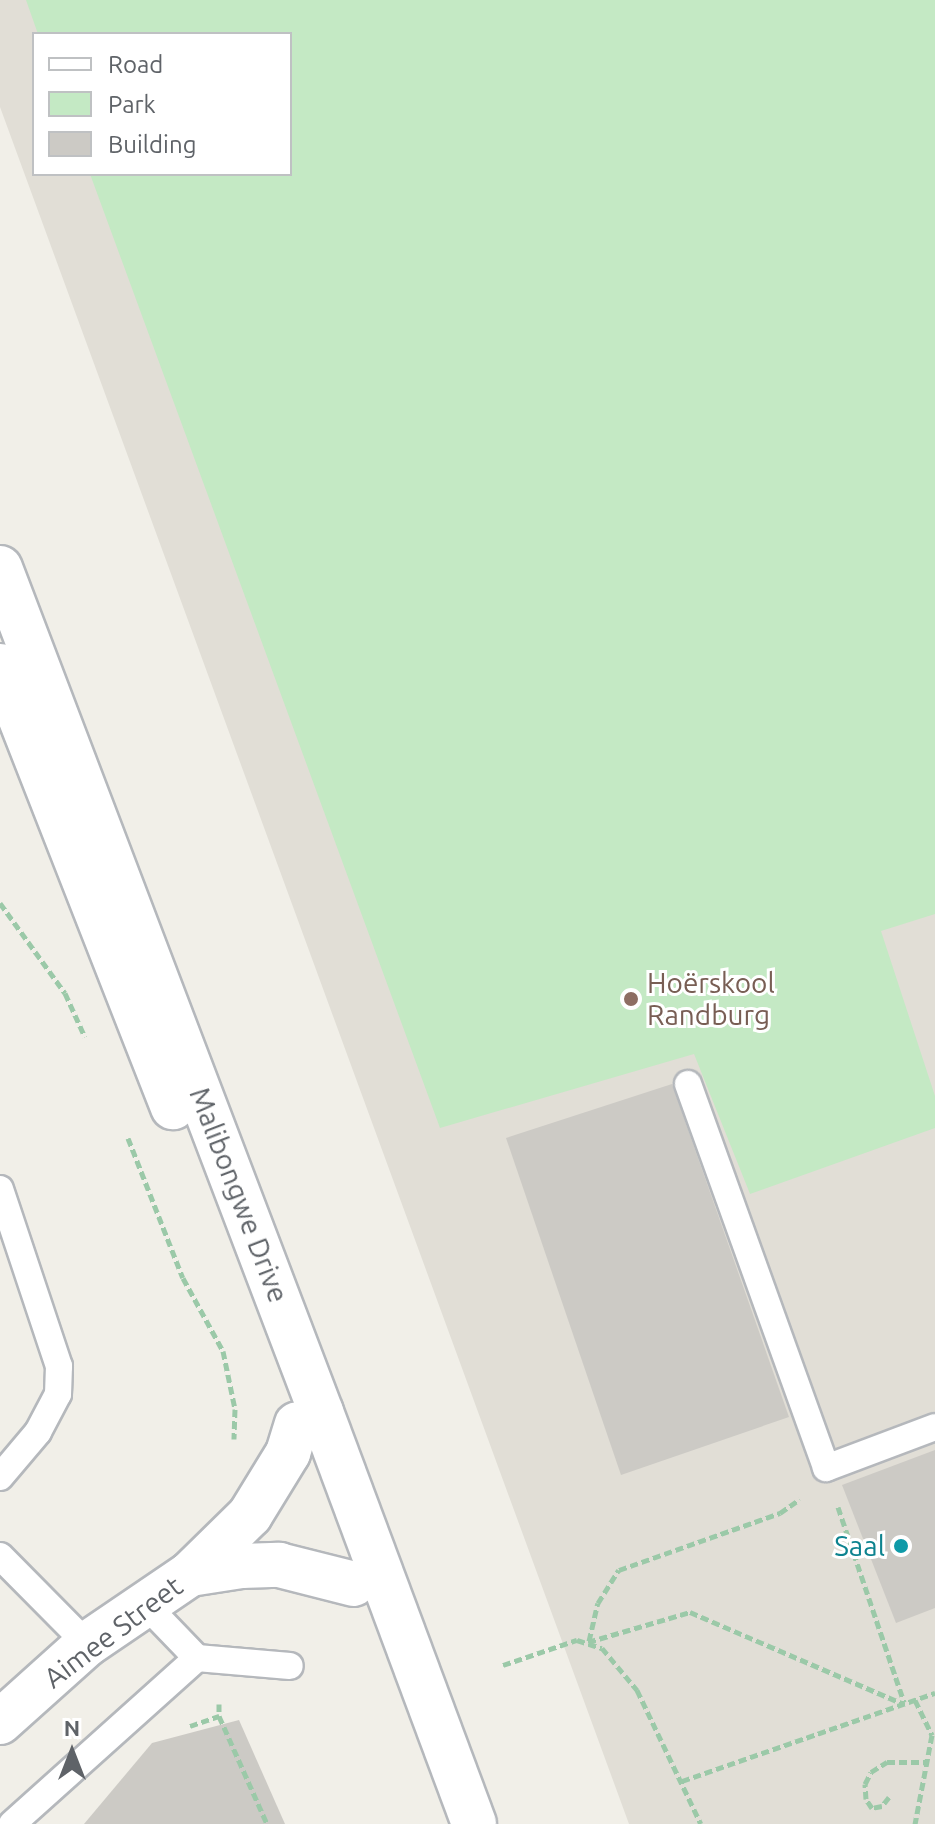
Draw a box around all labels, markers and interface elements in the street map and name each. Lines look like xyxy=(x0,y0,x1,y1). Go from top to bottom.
legend xyxy=(32,32,292,176)
text: Road xyxy=(108,51,163,78)
text: Park xyxy=(108,91,156,118)
text: Building xyxy=(108,131,196,158)
place label: Hoërskool Randburg xyxy=(647,966,775,1032)
marker: Hoërskool Randburg xyxy=(622,990,640,1008)
street label: Malibongwe Drive xyxy=(183,1083,295,1307)
place label: Saal xyxy=(834,1529,885,1563)
marker: Saal xyxy=(892,1537,910,1555)
street label: Aimee Street xyxy=(37,1569,189,1695)
north arrow xyxy=(32,1712,112,1792)
text: N xyxy=(64,1715,80,1740)

